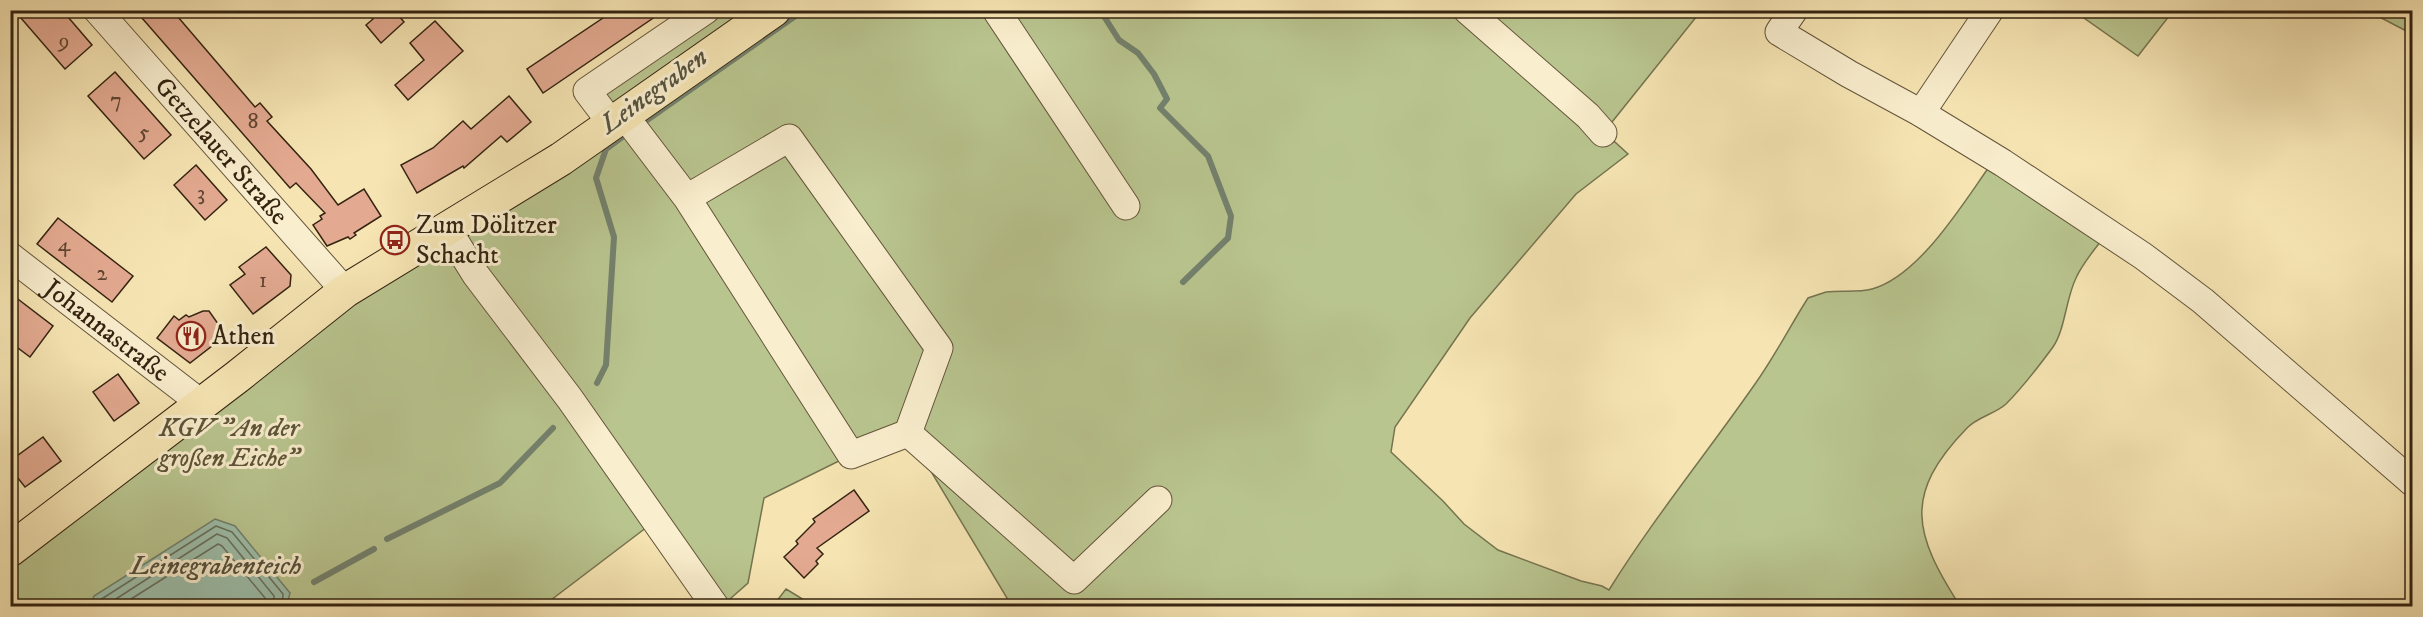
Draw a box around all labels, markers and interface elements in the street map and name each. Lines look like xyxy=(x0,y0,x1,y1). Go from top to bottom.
house number: 9 xyxy=(58,28,69,55)
water label: Leinegraben xyxy=(592,40,715,143)
street label: Getzelauer Straße xyxy=(148,70,295,232)
house number: 7 xyxy=(110,87,122,114)
house number: 8 xyxy=(247,108,259,135)
house number: 5 xyxy=(139,119,150,146)
house number: 3 xyxy=(197,180,205,207)
place label: Zum Dölitzer Schacht xyxy=(416,209,557,272)
bus stop icon: Zum Dölitzer Schacht xyxy=(379,224,411,256)
house number: 4 xyxy=(58,231,72,258)
house number: 2 xyxy=(97,260,108,287)
house number: 1 xyxy=(259,267,267,294)
street label: Johannastraße xyxy=(36,271,176,389)
restaurant icon: Athen xyxy=(175,320,207,352)
place label: Athen xyxy=(212,320,275,353)
park label: KGV "An der großen Eiche" xyxy=(156,412,302,475)
water label: Leinegrabenteich xyxy=(128,549,302,583)

